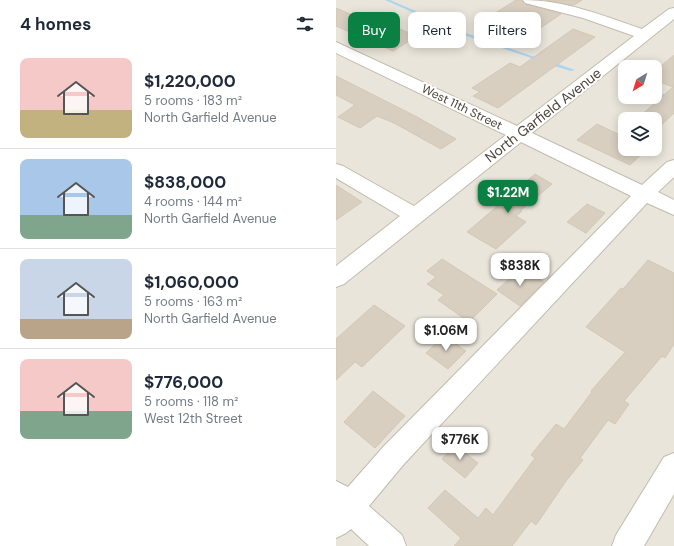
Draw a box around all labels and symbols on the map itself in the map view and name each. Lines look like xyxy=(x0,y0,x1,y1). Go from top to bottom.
north arrow xyxy=(618,60,662,104)
street label: North Garfield Avenue xyxy=(481,64,605,166)
street label: West 11th Street xyxy=(419,81,505,134)
pin: $1.22M xyxy=(475,180,541,214)
pin: $838K xyxy=(492,253,548,287)
pin: $1.06M xyxy=(413,318,479,352)
pin: $776K xyxy=(432,427,488,461)

